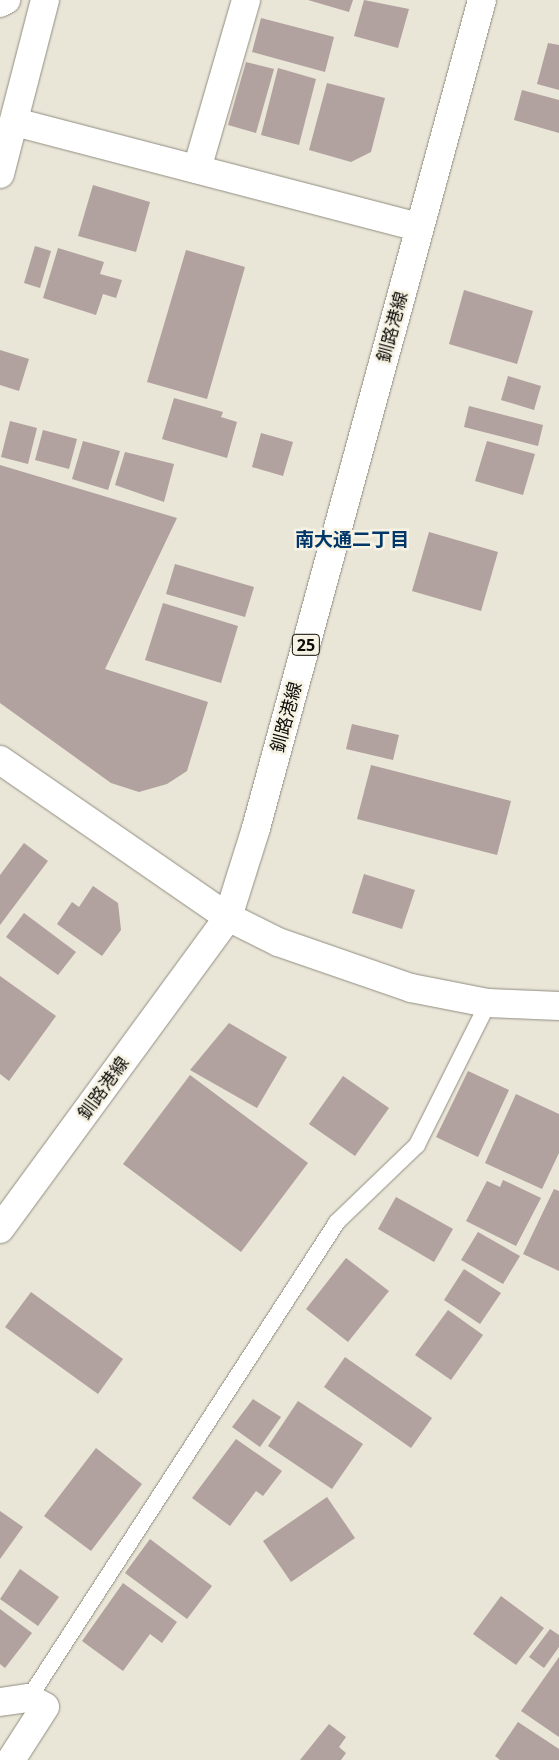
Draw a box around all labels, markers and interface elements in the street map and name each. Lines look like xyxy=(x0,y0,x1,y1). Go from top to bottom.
street label: 釧路港線 xyxy=(372,289,412,365)
district label: 南大通二丁目 xyxy=(295,529,409,551)
road number: 25 xyxy=(291,632,321,658)
street label: 釧路港線 xyxy=(266,679,306,755)
street label: 釧路港線 xyxy=(73,1053,133,1123)

